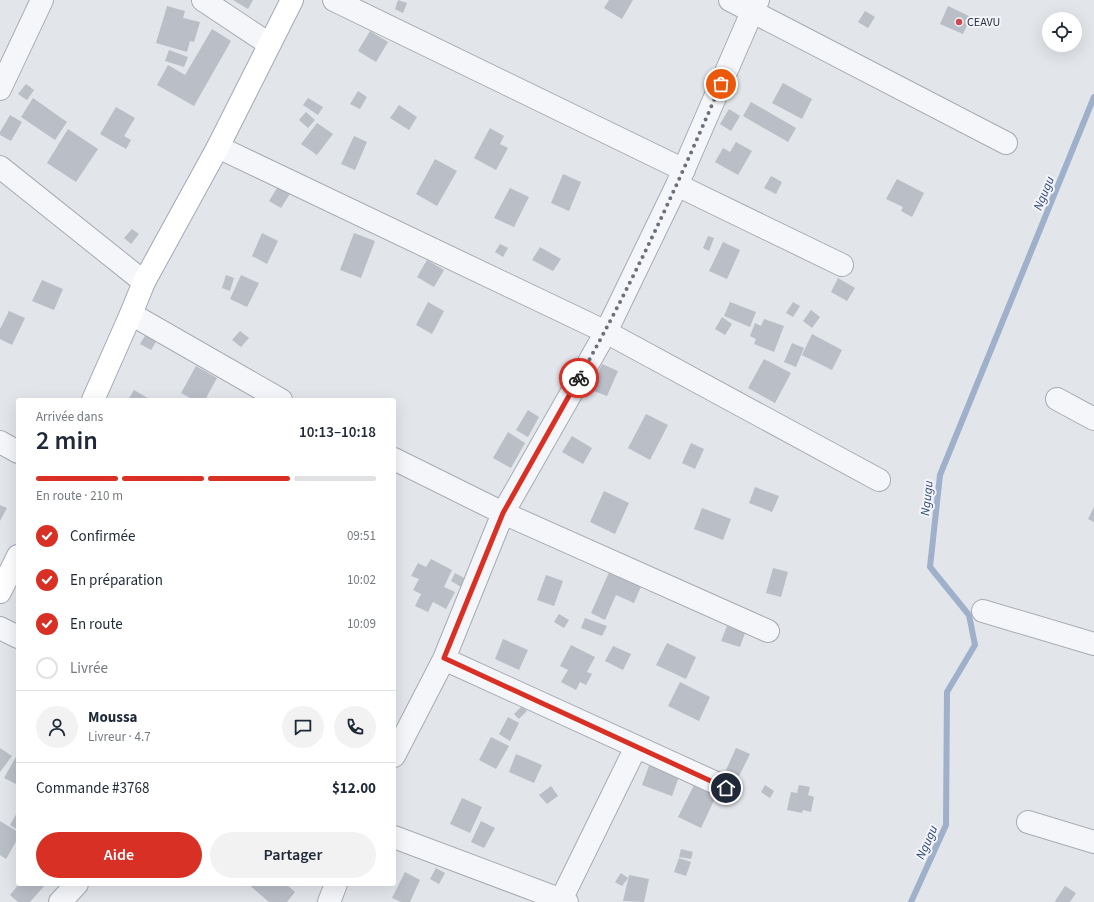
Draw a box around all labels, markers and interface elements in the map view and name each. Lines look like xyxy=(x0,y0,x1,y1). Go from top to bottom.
map controls xyxy=(1042,12,1082,52)
button: locate xyxy=(1042,12,1082,52)
place label: CEAVU xyxy=(967,14,1000,31)
marker: CEAVU xyxy=(954,17,964,27)
pin xyxy=(704,67,738,101)
icon: bag xyxy=(710,73,732,95)
water label: Ngugu xyxy=(1029,173,1059,213)
courier xyxy=(559,358,599,398)
icon: bike xyxy=(568,367,590,389)
text: Arrivée dans xyxy=(36,408,103,426)
text: 2 min xyxy=(36,422,98,459)
text: 10:13–10:18 xyxy=(299,422,376,443)
water label: Ngugu xyxy=(916,479,938,517)
text: En route · 210 m xyxy=(36,487,123,505)
icon: check xyxy=(36,525,58,547)
text: Confirmée xyxy=(70,526,136,547)
text: 09:51 xyxy=(347,527,376,545)
icon: check xyxy=(36,569,58,591)
text: En préparation xyxy=(70,570,163,591)
text: 10:02 xyxy=(347,571,376,589)
icon: check xyxy=(36,613,58,635)
text: En route xyxy=(70,614,123,635)
text: 10:09 xyxy=(347,615,376,633)
text: Livrée xyxy=(70,658,108,679)
button: person xyxy=(36,706,78,748)
button: chat xyxy=(282,706,324,748)
button: phone xyxy=(334,706,376,748)
text: Moussa xyxy=(88,707,137,728)
text: Livreur · 4.7 xyxy=(88,728,151,746)
pin xyxy=(709,771,743,805)
icon: home xyxy=(715,777,737,799)
text: Commande #3768 xyxy=(36,778,149,799)
text: $12.00 xyxy=(332,778,376,799)
water label: Ngugu xyxy=(911,822,942,862)
button: Aide xyxy=(36,832,202,878)
button: Partager xyxy=(210,832,376,878)

